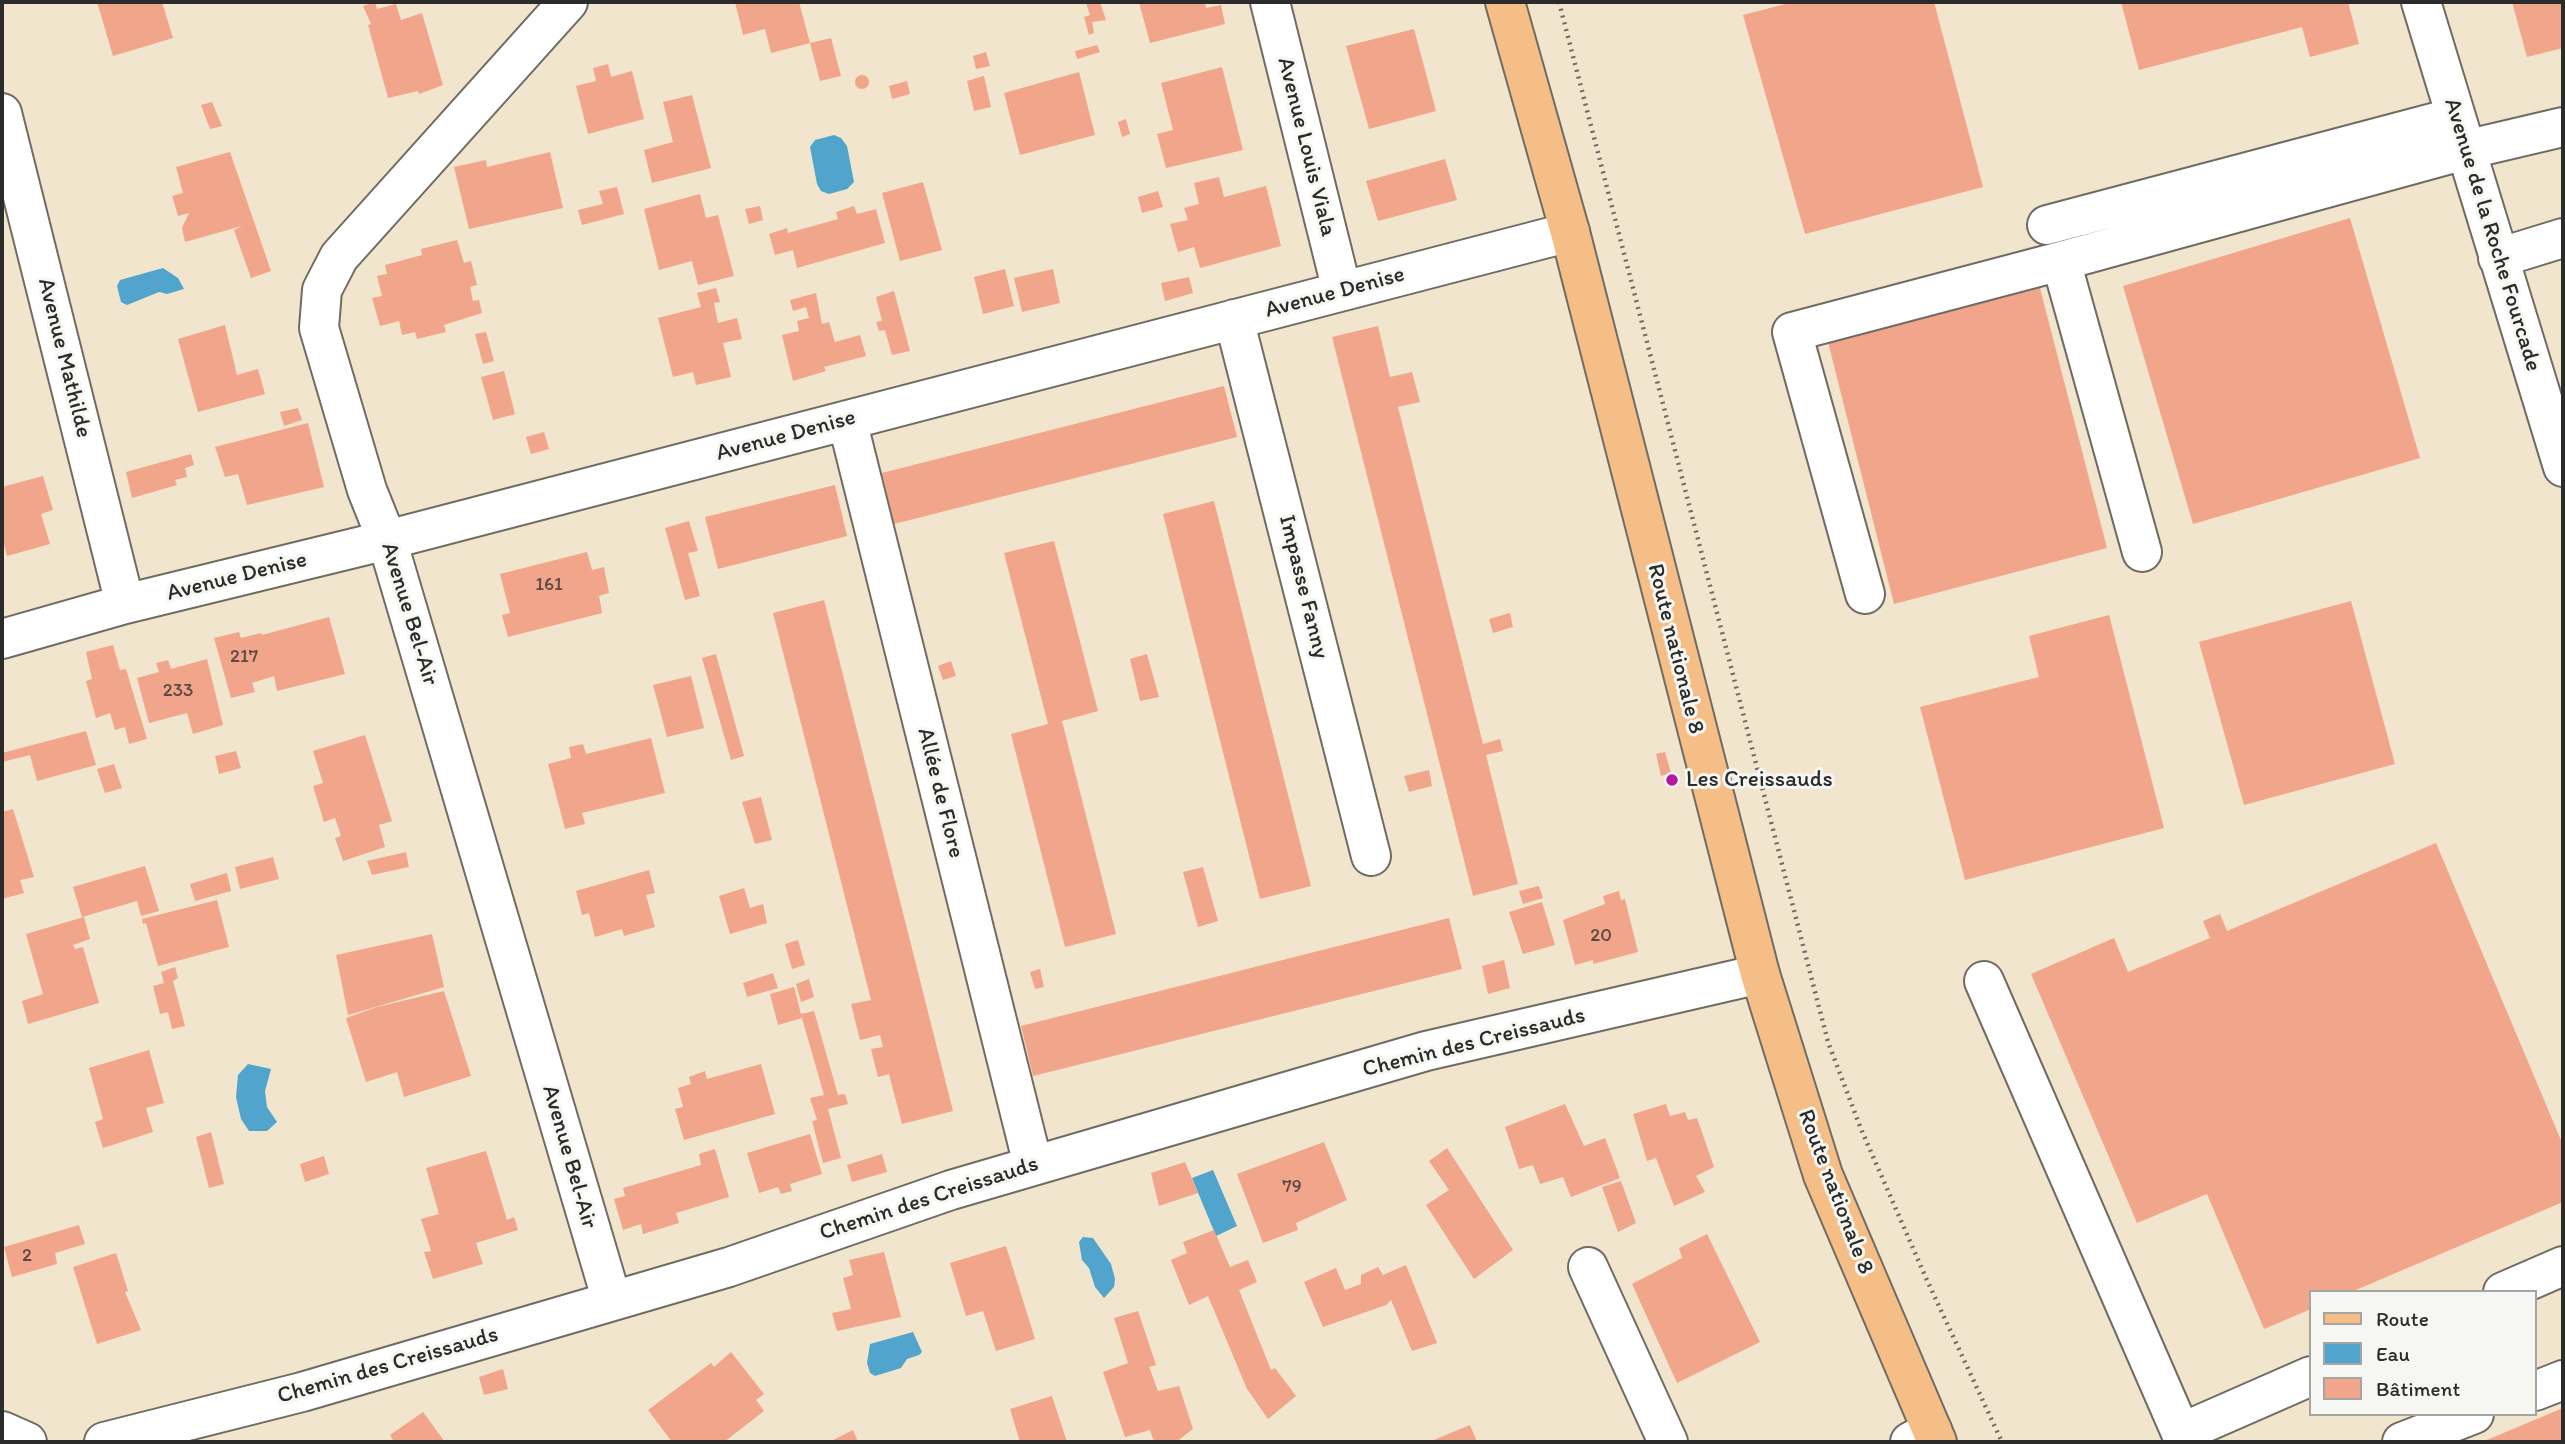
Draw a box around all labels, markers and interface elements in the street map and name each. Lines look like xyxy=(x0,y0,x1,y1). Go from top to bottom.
street label: Avenue Louis Viala xyxy=(1270,55,1342,239)
street label: Avenue de la Roche Fourcade xyxy=(2437,95,2547,375)
street label: Avenue Denise xyxy=(1262,261,1408,325)
street label: Avenue Mathilde xyxy=(31,275,97,441)
street label: Avenue Denise xyxy=(713,404,859,468)
street label: Impasse Fanny xyxy=(1272,512,1334,662)
street label: Avenue Bel-Air xyxy=(374,539,444,689)
street label: Avenue Denise xyxy=(164,546,310,608)
street label: Route nationale 8 xyxy=(1641,561,1709,737)
house number: 161 xyxy=(535,574,563,596)
house number: 217 xyxy=(230,646,258,668)
house number: 233 xyxy=(163,680,193,702)
street label: Allée de Flore xyxy=(910,725,970,861)
place label: Les Creissauds xyxy=(1686,766,1833,794)
marker: Les Creissauds xyxy=(1664,772,1680,788)
house number: 20 xyxy=(1590,925,1612,947)
street label: Chemin des Creissauds xyxy=(1360,1002,1588,1084)
street label: Avenue Bel-Air xyxy=(535,1082,603,1232)
street label: Route nationale 8 xyxy=(1791,1106,1879,1278)
street label: Chemin des Creissauds xyxy=(816,1151,1042,1247)
house number: 79 xyxy=(1282,1176,1302,1198)
house number: 2 xyxy=(22,1245,32,1267)
legend xyxy=(2310,1290,2537,1416)
text: Route xyxy=(2376,1306,2429,1331)
street label: Chemin des Creissauds xyxy=(274,1321,502,1411)
text: Eau xyxy=(2376,1341,2410,1366)
text: Bâtiment xyxy=(2376,1376,2460,1401)

